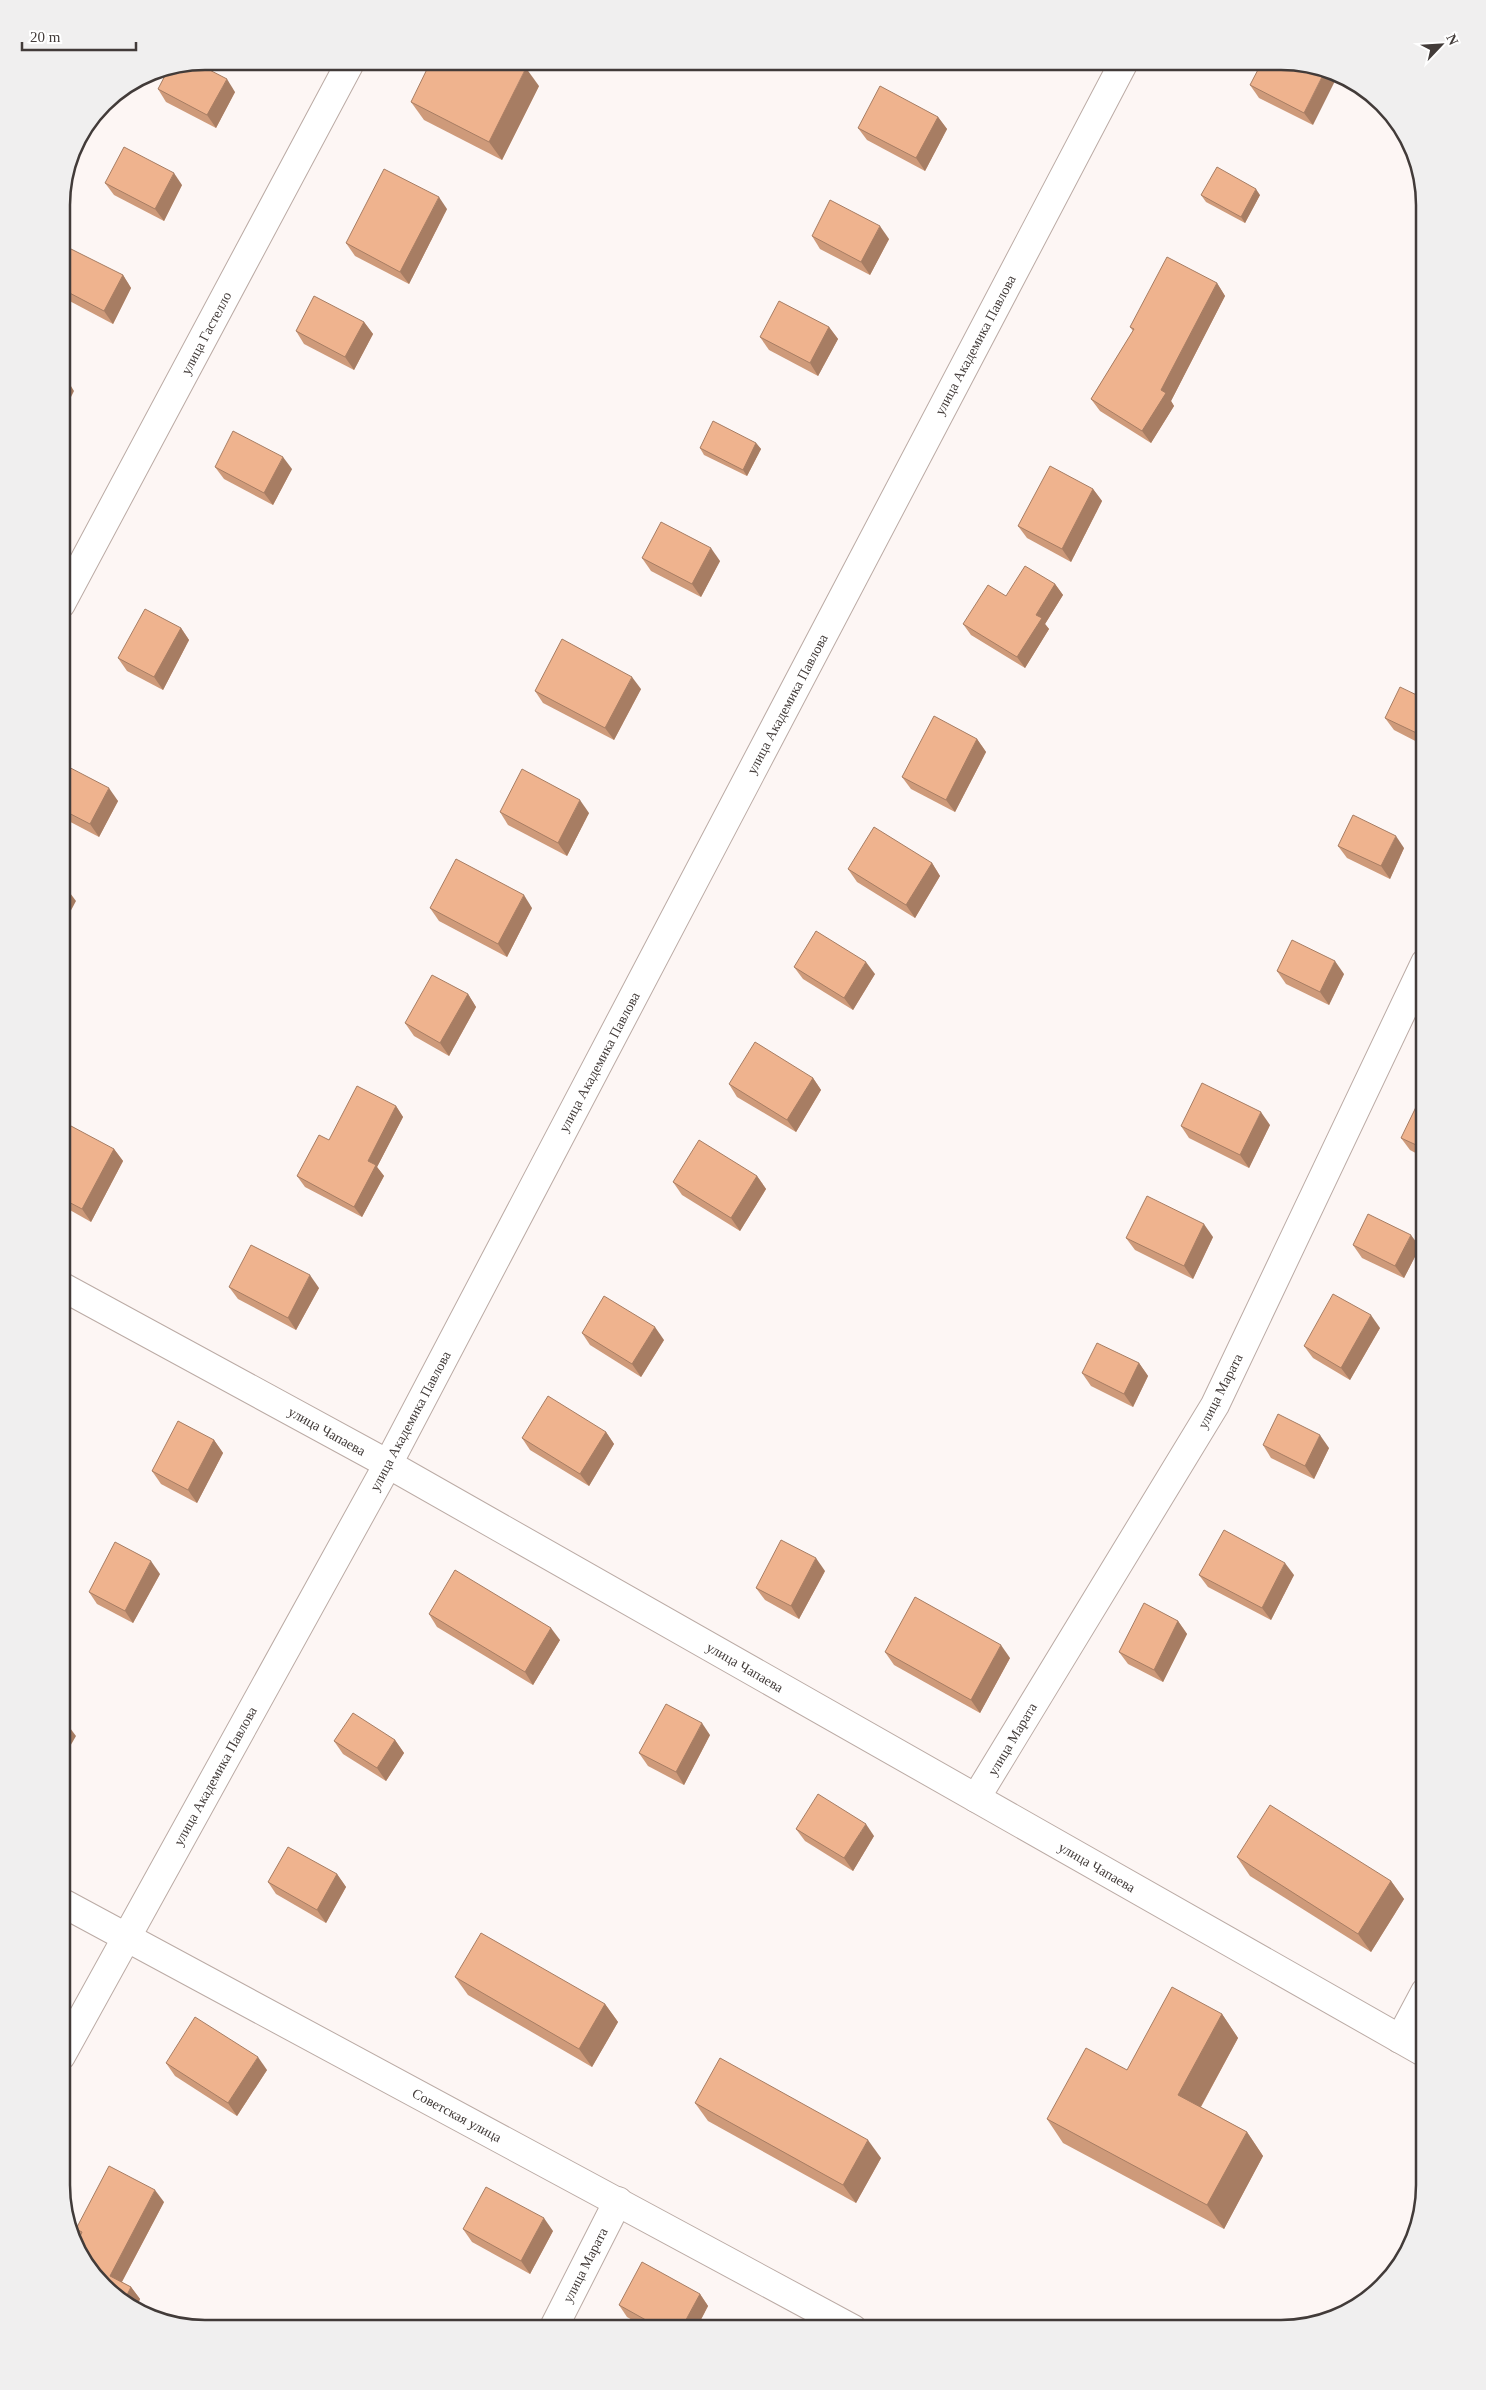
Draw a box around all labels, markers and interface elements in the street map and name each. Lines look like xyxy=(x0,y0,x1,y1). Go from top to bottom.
scale bar xyxy=(22,20,136,52)
north arrow xyxy=(1416,20,1466,70)
text: 20 m xyxy=(30,29,61,45)
text: N xyxy=(1443,32,1461,47)
street label: улица Академика Павлова xyxy=(932,272,1019,418)
street label: улица Гастелло xyxy=(178,289,235,377)
street label: улица Академика Павлова xyxy=(744,631,831,777)
street label: улица Академика Павлова xyxy=(556,989,643,1135)
street label: улица Академика Павлова xyxy=(367,1348,454,1494)
street label: улица Марата xyxy=(1195,1351,1246,1431)
street label: улица Чапаева xyxy=(286,1404,369,1459)
street label: улица Чапаева xyxy=(704,1639,786,1696)
street label: улица Марата xyxy=(985,1700,1040,1778)
street label: улица Академика Павлова xyxy=(171,1704,260,1848)
street label: улица Чапаева xyxy=(1056,1839,1138,1896)
street label: Советская улица xyxy=(410,2086,505,2146)
street label: улица Марата xyxy=(560,2225,611,2305)

